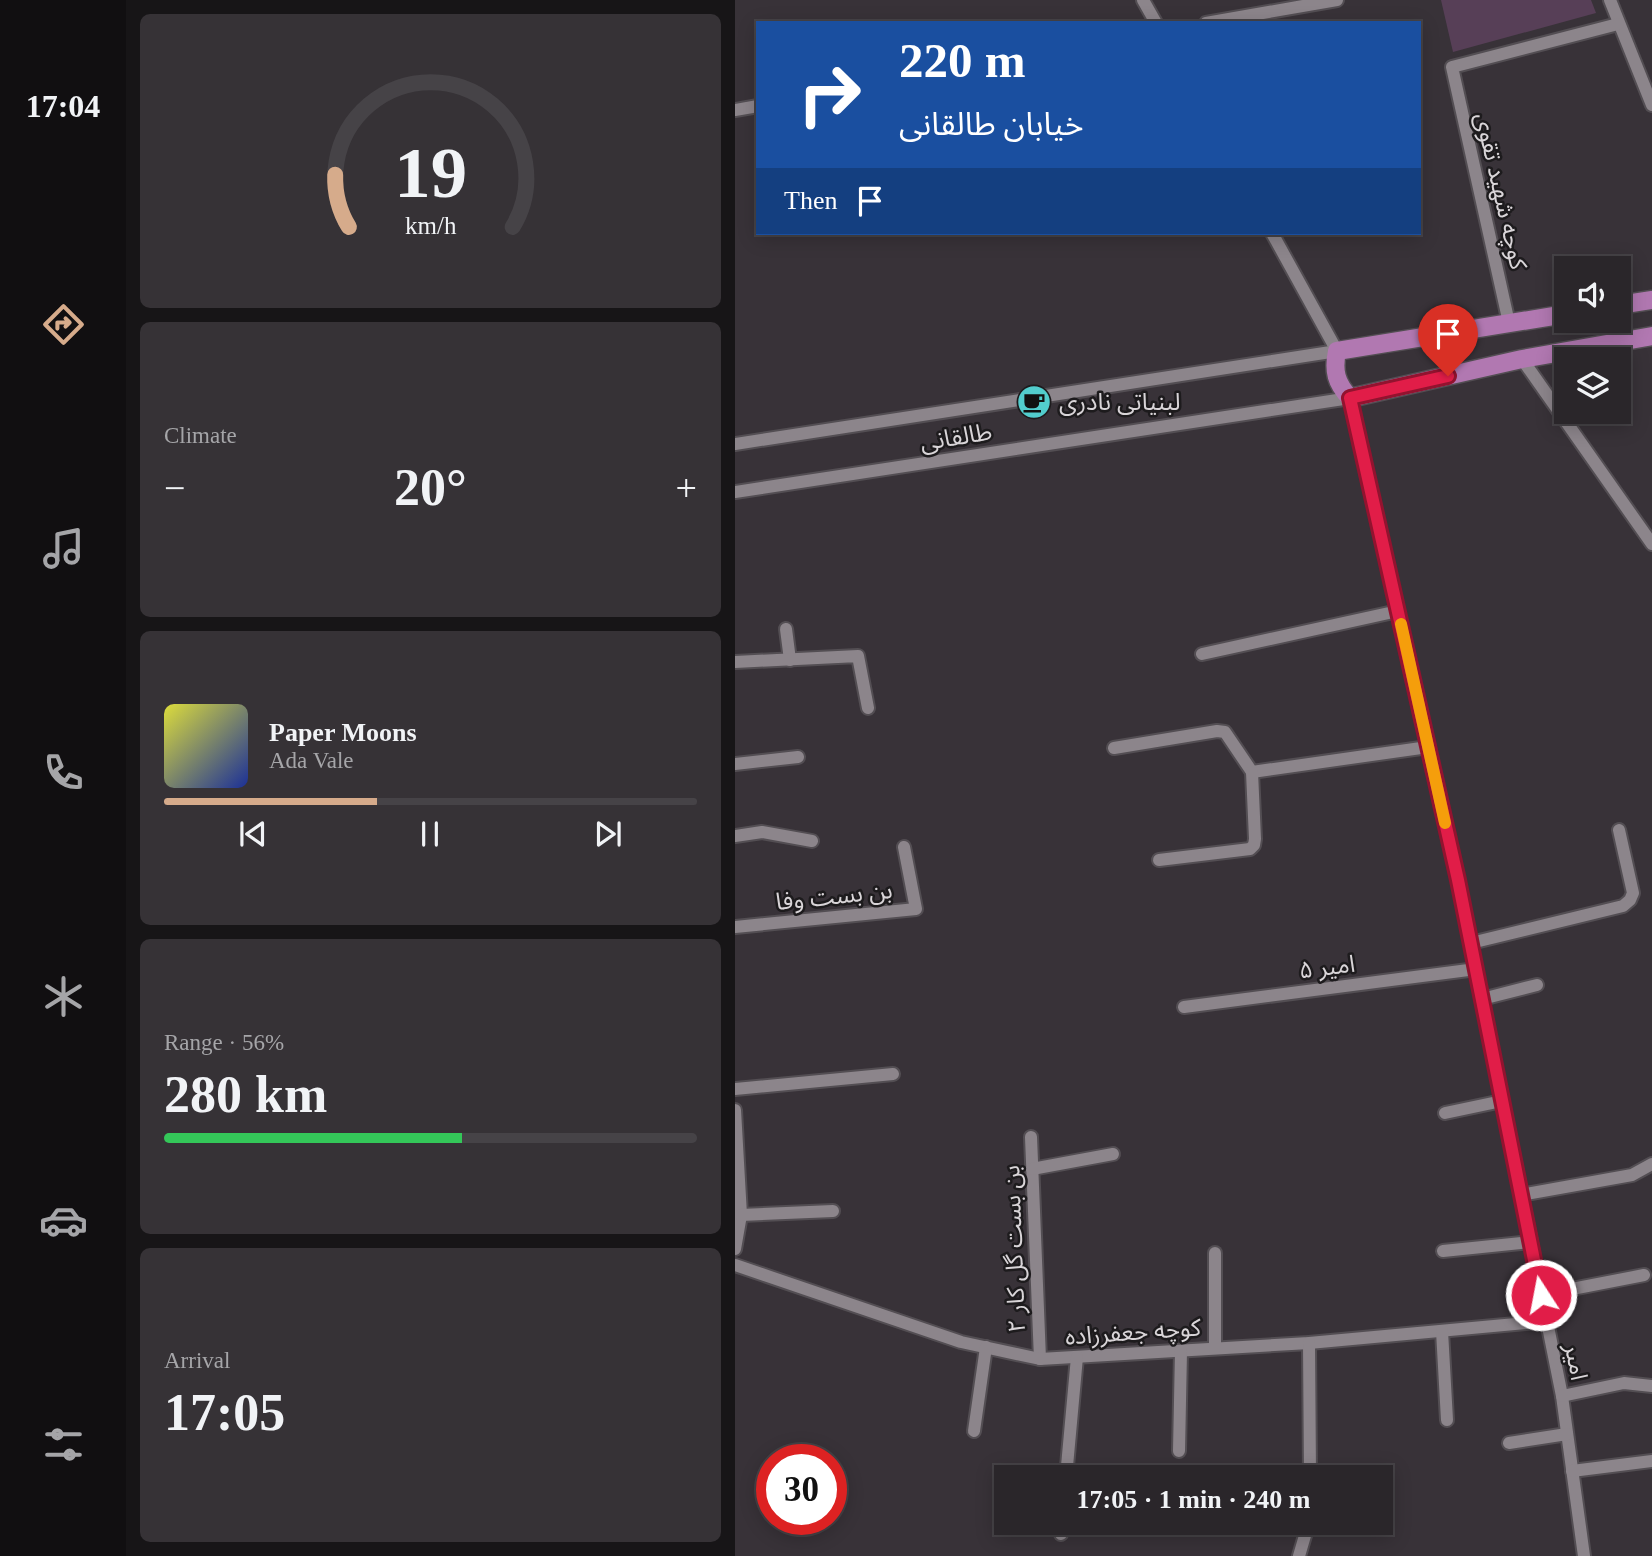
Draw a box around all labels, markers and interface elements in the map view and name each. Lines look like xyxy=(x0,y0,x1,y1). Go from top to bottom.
text: 220 m xyxy=(899,33,1026,88)
icon: right xyxy=(784,49,875,140)
text: 17:04 xyxy=(26,88,100,124)
text: خیابان طالقانی xyxy=(899,106,1084,142)
street label: کوچه شهید تقوی xyxy=(1468,110,1532,274)
text: 19 xyxy=(394,133,467,214)
icon: arrive xyxy=(851,182,889,220)
text: Then xyxy=(784,186,837,215)
text: km/h xyxy=(405,212,457,239)
map controls xyxy=(1554,256,1631,424)
button: sound xyxy=(1554,256,1631,333)
icon: directions xyxy=(39,300,88,349)
pin xyxy=(1418,304,1478,376)
icon: arrive xyxy=(1429,315,1467,353)
button: layers xyxy=(1554,347,1631,424)
cafe icon: لبنیاتی نادری xyxy=(1015,383,1053,421)
place label: لبنیاتی نادری xyxy=(1059,389,1180,416)
street label: طالقانی xyxy=(918,418,994,456)
text: Climate xyxy=(164,423,237,448)
text: 20° xyxy=(394,459,467,516)
text: − xyxy=(164,467,185,509)
text: + xyxy=(676,467,697,509)
icon: music xyxy=(39,524,88,573)
text: Paper Moons xyxy=(269,718,417,747)
icon: phone xyxy=(39,748,88,797)
text: Ada Vale xyxy=(269,748,354,773)
icon: previous xyxy=(234,815,272,853)
icon: pause xyxy=(411,815,449,853)
icon: next xyxy=(589,815,627,853)
street label: بن بست وفا xyxy=(774,877,894,916)
street label: امیر ۵ xyxy=(1297,951,1357,984)
icon: climate xyxy=(39,972,88,1021)
text: Range · 56% xyxy=(164,1030,284,1055)
text: 280 km xyxy=(164,1066,327,1123)
street label: بن بست گل کار ۲ xyxy=(998,1165,1031,1333)
icon: car xyxy=(39,1196,88,1245)
position arrow xyxy=(1504,1258,1578,1332)
street label: کوچه جعفرزاده xyxy=(1064,1314,1203,1352)
street label: امیر xyxy=(1559,1340,1592,1383)
text: Arrival xyxy=(164,1348,230,1373)
text: 17:05 xyxy=(164,1384,285,1441)
icon: filters xyxy=(39,1420,88,1469)
speed limit sign: 30 xyxy=(756,1444,847,1535)
text: 17:05 · 1 min · 240 m xyxy=(1077,1485,1311,1514)

